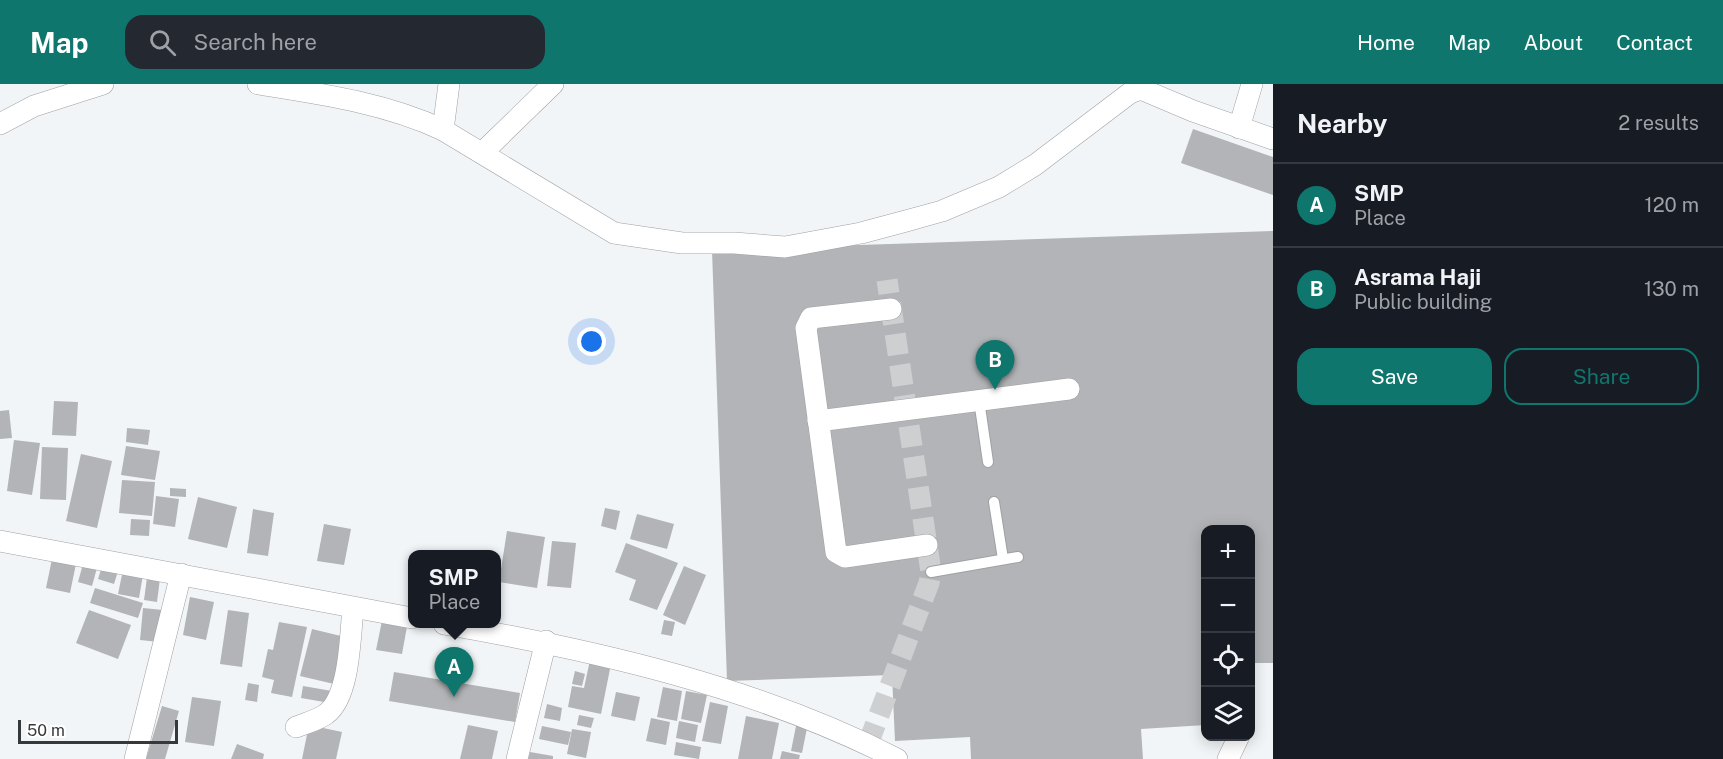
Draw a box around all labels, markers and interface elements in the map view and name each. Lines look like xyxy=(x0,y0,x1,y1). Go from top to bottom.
search box xyxy=(125,15,545,69)
text: Map xyxy=(30,26,89,59)
icon: search xyxy=(146,26,179,59)
text: Search here xyxy=(194,29,317,55)
text: Home xyxy=(1357,30,1415,55)
text: Map xyxy=(1448,30,1491,55)
text: About xyxy=(1524,30,1583,55)
text: Contact xyxy=(1616,30,1693,55)
text: Nearby xyxy=(1297,108,1387,139)
text: 2 results xyxy=(1618,111,1699,135)
text: SMP xyxy=(1354,180,1404,206)
text: A xyxy=(1309,193,1324,217)
text: 120 m xyxy=(1645,193,1699,217)
text: Place xyxy=(1354,206,1406,230)
text: Asrama Haji xyxy=(1354,264,1481,290)
text: B xyxy=(1310,277,1323,301)
text: 130 m xyxy=(1644,277,1699,301)
text: Public building xyxy=(1354,290,1492,314)
your location xyxy=(577,327,606,356)
pin: B xyxy=(976,340,1014,390)
button: Save xyxy=(1297,348,1492,405)
button: Share xyxy=(1504,348,1699,405)
map controls xyxy=(1201,525,1255,741)
button: + xyxy=(1201,525,1255,579)
popup xyxy=(408,550,501,628)
text: SMP xyxy=(429,564,478,590)
button: − xyxy=(1201,579,1255,633)
text: Place xyxy=(429,590,480,614)
button: locate xyxy=(1201,633,1255,687)
pin: A xyxy=(434,648,474,697)
button: layers xyxy=(1201,687,1255,741)
scale bar xyxy=(18,717,178,744)
text: 50 m xyxy=(27,721,65,740)

